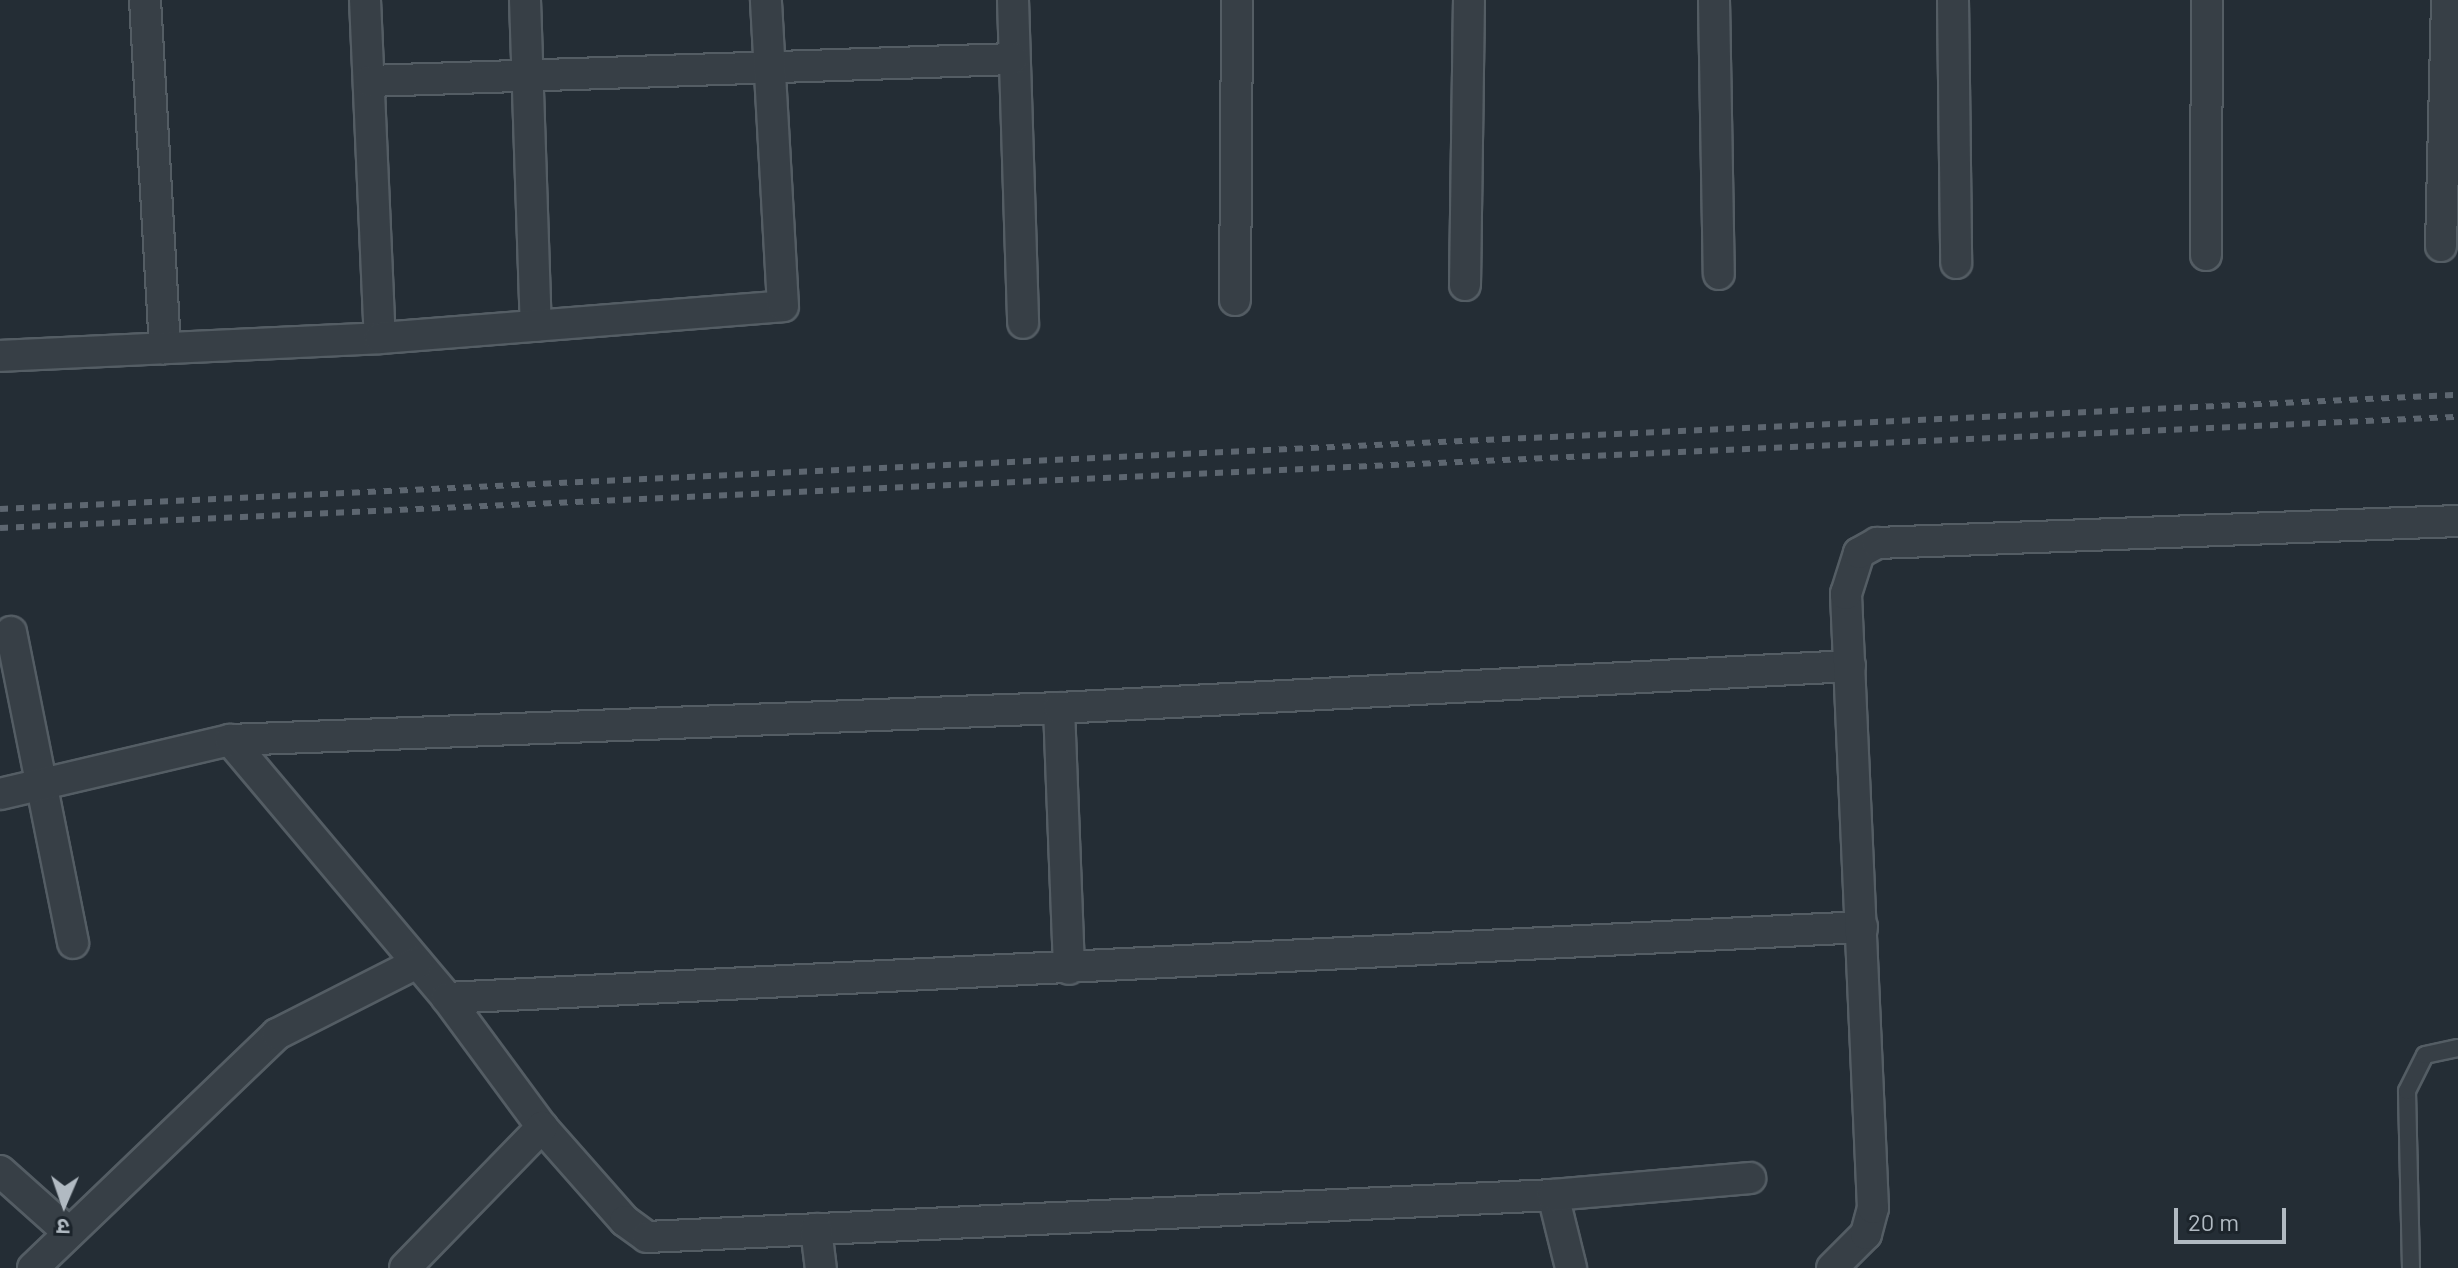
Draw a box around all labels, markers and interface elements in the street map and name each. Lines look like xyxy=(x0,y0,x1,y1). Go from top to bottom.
north arrow xyxy=(24,1164,104,1244)
scale bar xyxy=(2178,1192,2290,1242)
text: 20 m xyxy=(2188,1207,2239,1236)
text: उ xyxy=(56,1215,70,1241)

